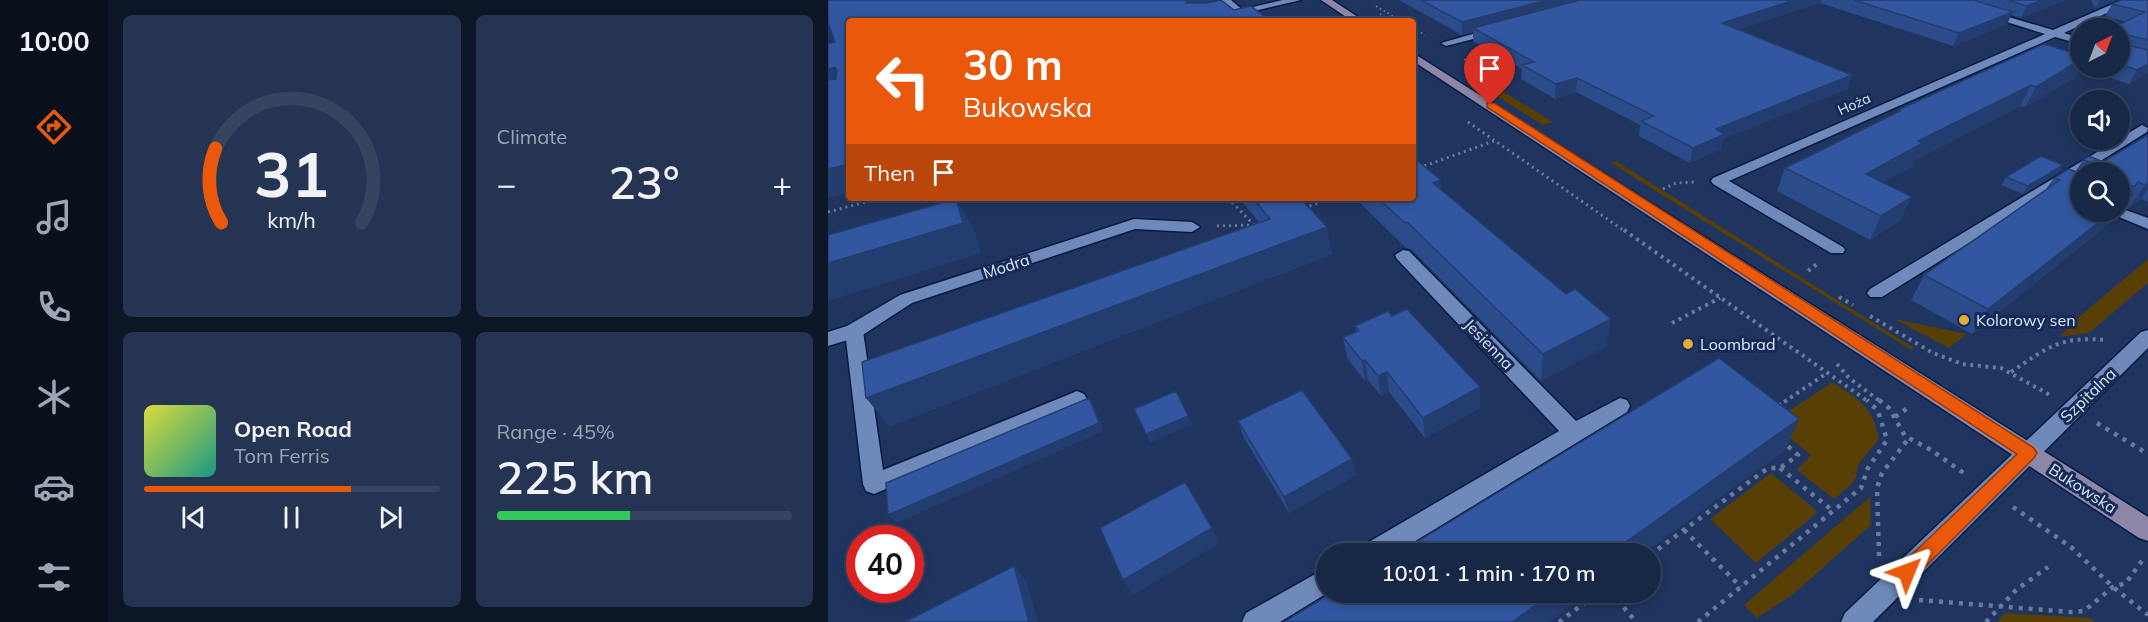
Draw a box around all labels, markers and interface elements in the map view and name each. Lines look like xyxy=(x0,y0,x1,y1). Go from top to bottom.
north arrow xyxy=(2070,18,2130,78)
map controls xyxy=(2070,18,2130,222)
text: 10:00 xyxy=(18,24,90,58)
text: 30 m xyxy=(963,38,1063,91)
icon: left xyxy=(864,42,942,120)
pin xyxy=(1464,43,1515,105)
icon: arrive xyxy=(1473,52,1506,85)
street label: Hoża xyxy=(1835,89,1873,119)
text: Bukowska xyxy=(963,90,1092,124)
button: sound xyxy=(2070,90,2130,150)
icon: directions xyxy=(33,106,75,148)
text: Climate xyxy=(497,124,567,149)
text: 31 xyxy=(254,134,329,213)
text: 23° xyxy=(609,154,680,210)
icon: arrive xyxy=(927,156,960,189)
text: Then xyxy=(864,159,915,187)
button: search xyxy=(2070,162,2130,222)
text: − xyxy=(497,163,516,204)
text: + xyxy=(772,163,792,204)
icon: music xyxy=(33,196,75,238)
text: km/h xyxy=(267,206,316,233)
street label: Modra xyxy=(980,249,1032,283)
icon: phone xyxy=(33,286,75,328)
place label: Kolorowy sen xyxy=(1976,310,2076,330)
marker: Kolorowy sen xyxy=(1957,313,1971,327)
street label: Jesienna xyxy=(1460,314,1518,374)
place label: Loombrad xyxy=(1700,334,1776,354)
marker: Loombrad xyxy=(1681,337,1695,351)
street label: Szpitalna xyxy=(2056,364,2120,426)
icon: climate xyxy=(33,376,75,418)
text: Open Road xyxy=(234,415,352,443)
text: Range · 45% xyxy=(497,419,615,444)
text: Tom Ferris xyxy=(234,443,330,468)
text: 225 km xyxy=(497,449,653,505)
street label: Bukowska xyxy=(2045,459,2121,517)
icon: car xyxy=(33,466,75,508)
icon: previous xyxy=(177,501,210,534)
icon: pause xyxy=(275,501,308,534)
icon: next xyxy=(374,501,407,534)
speed limit sign: 40 xyxy=(846,525,924,603)
position arrow xyxy=(1875,540,1939,604)
icon: filters xyxy=(33,556,75,598)
text: 10:01 · 1 min · 170 m xyxy=(1381,559,1596,587)

